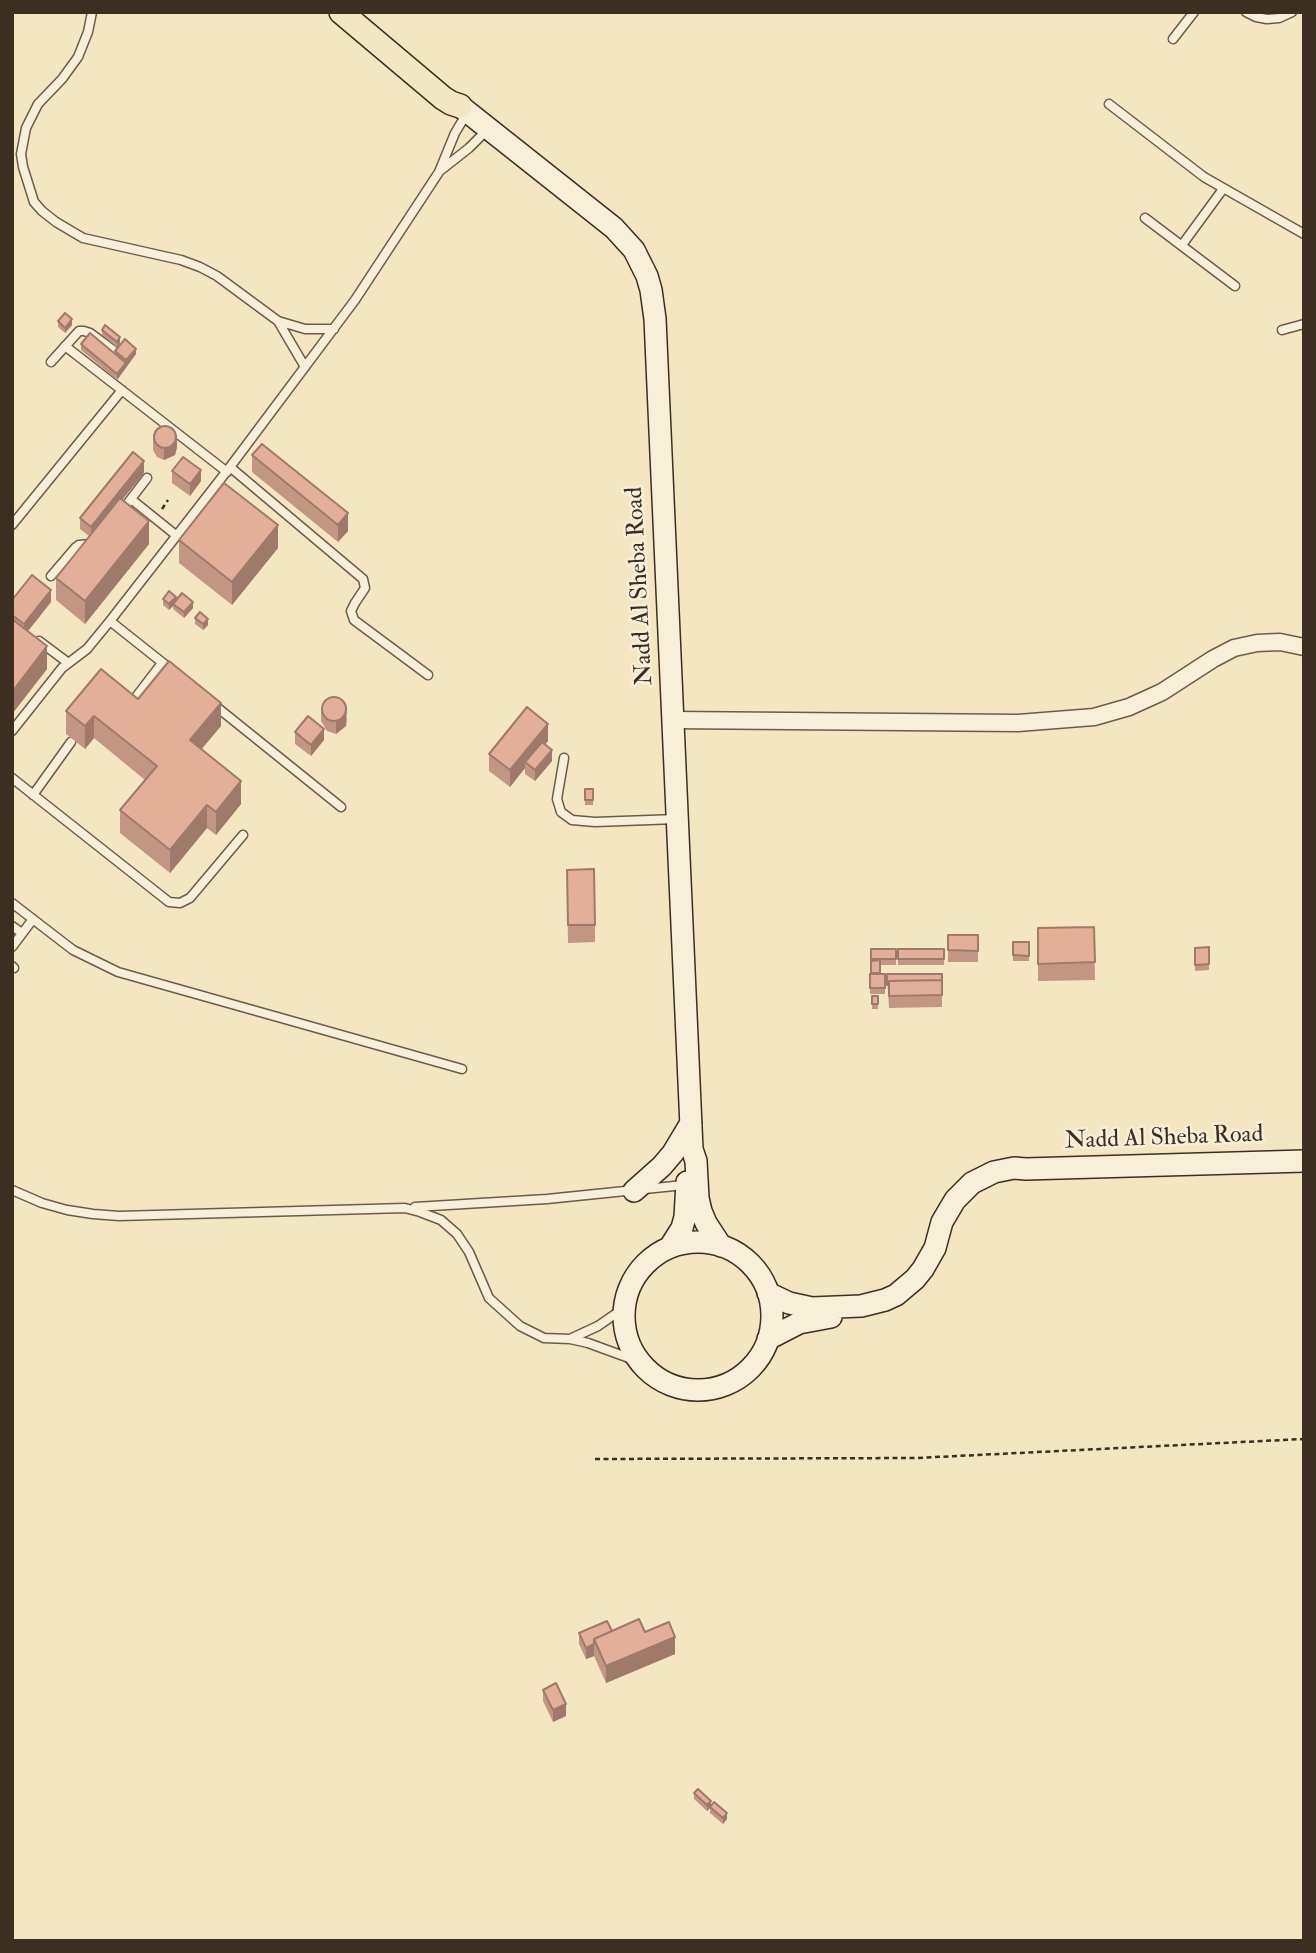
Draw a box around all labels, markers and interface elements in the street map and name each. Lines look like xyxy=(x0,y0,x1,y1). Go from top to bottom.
street label: Nadd Al Sheba Road xyxy=(621,486,661,686)
street label: Nadd Al Sheba Road xyxy=(1064,1121,1264,1157)

